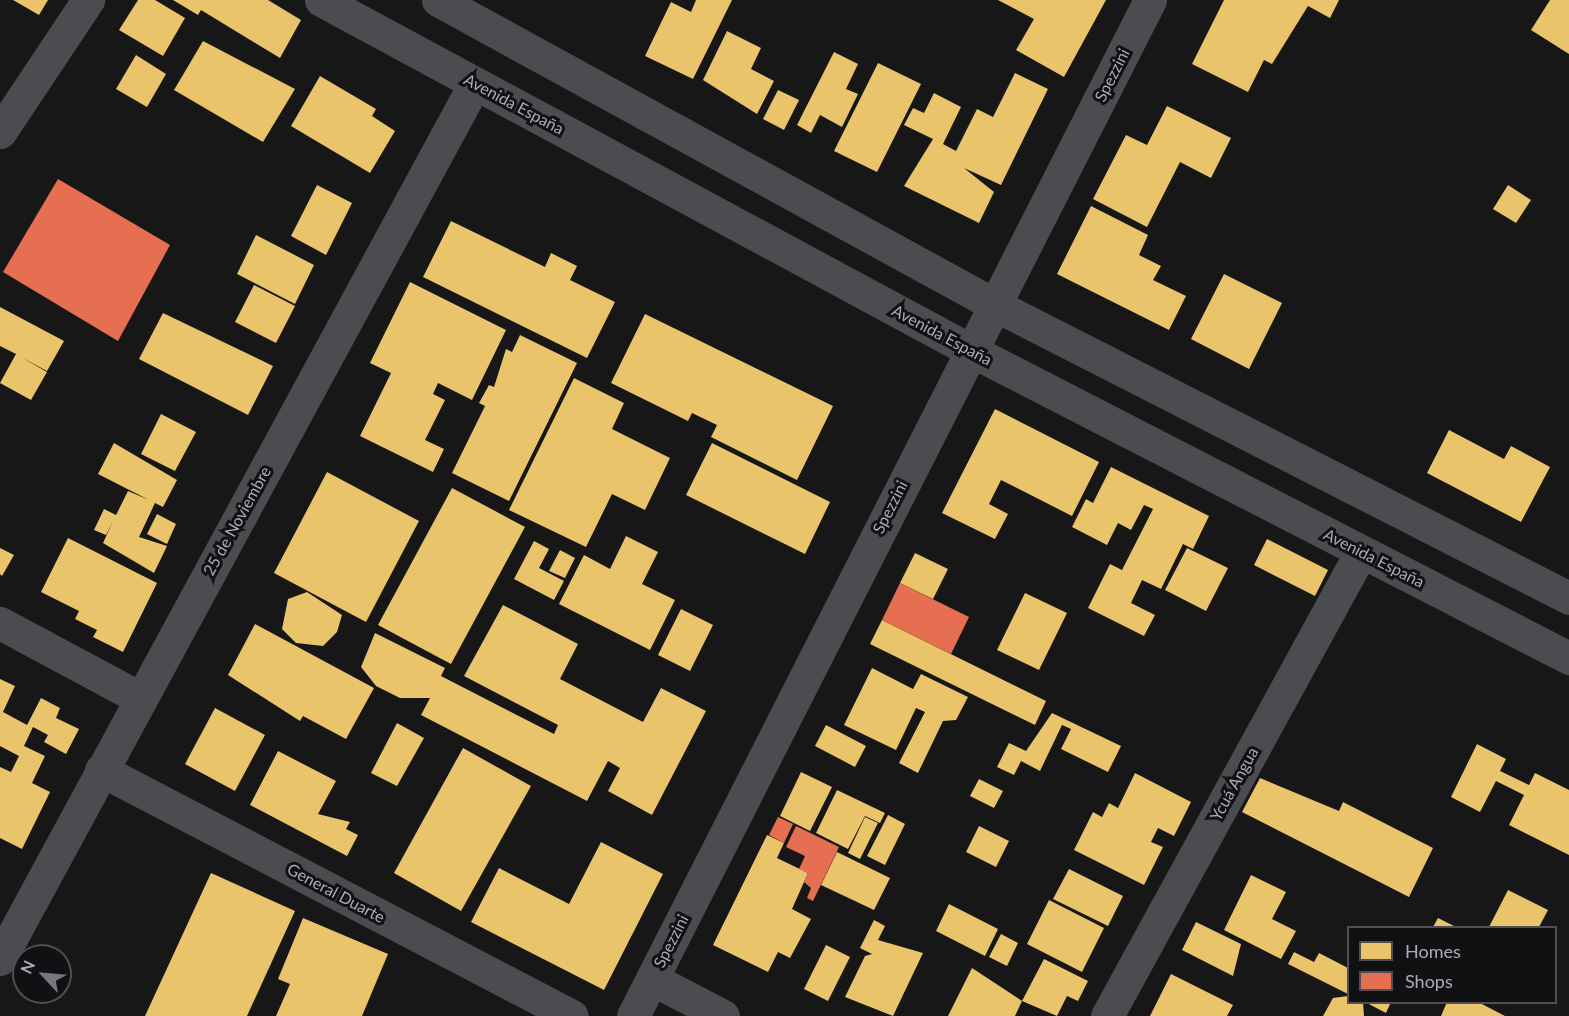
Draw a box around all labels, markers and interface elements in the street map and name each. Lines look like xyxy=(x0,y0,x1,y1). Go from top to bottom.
street label: Spezzini xyxy=(1091,45,1133,105)
street label: Avenida España xyxy=(461,70,567,138)
street label: Avenida España xyxy=(889,301,995,369)
street label: 25 de Noviembre xyxy=(199,463,275,579)
street label: Spezzini xyxy=(869,477,911,537)
street label: Avenida España xyxy=(1321,524,1427,592)
street label: Ycuá Angua xyxy=(1206,744,1262,824)
street label: General Duarte xyxy=(284,859,388,927)
street label: Spezzini xyxy=(650,911,692,971)
legend xyxy=(1347,926,1557,1004)
text: Homes xyxy=(1405,940,1461,962)
north arrow xyxy=(12,944,72,1004)
text: N xyxy=(16,957,38,976)
text: Shops xyxy=(1405,970,1453,992)

